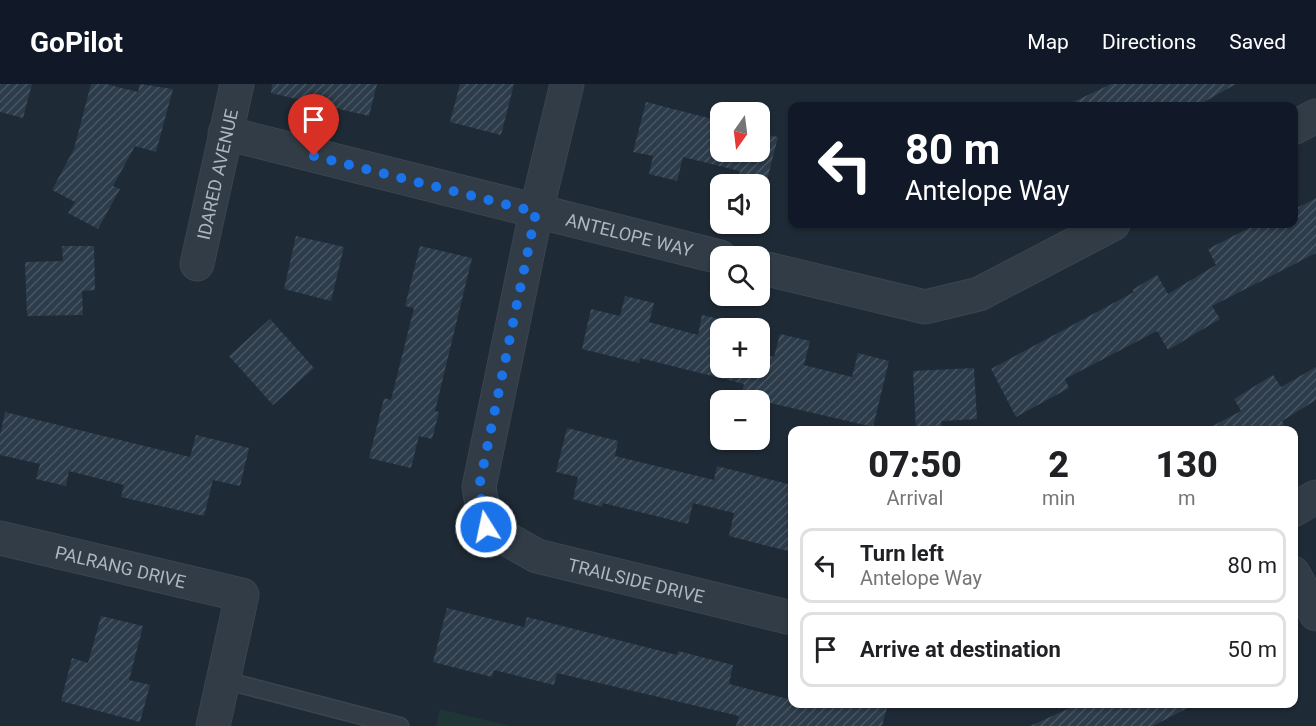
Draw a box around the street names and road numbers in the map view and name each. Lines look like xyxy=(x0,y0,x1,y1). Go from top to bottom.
street label: IDARED AVENUE xyxy=(192,107,242,242)
street label: ANTELOPE WAY xyxy=(564,208,695,260)
street label: PALRANG DRIVE xyxy=(53,541,188,592)
street label: TRAILSIDE DRIVE xyxy=(566,553,707,607)

